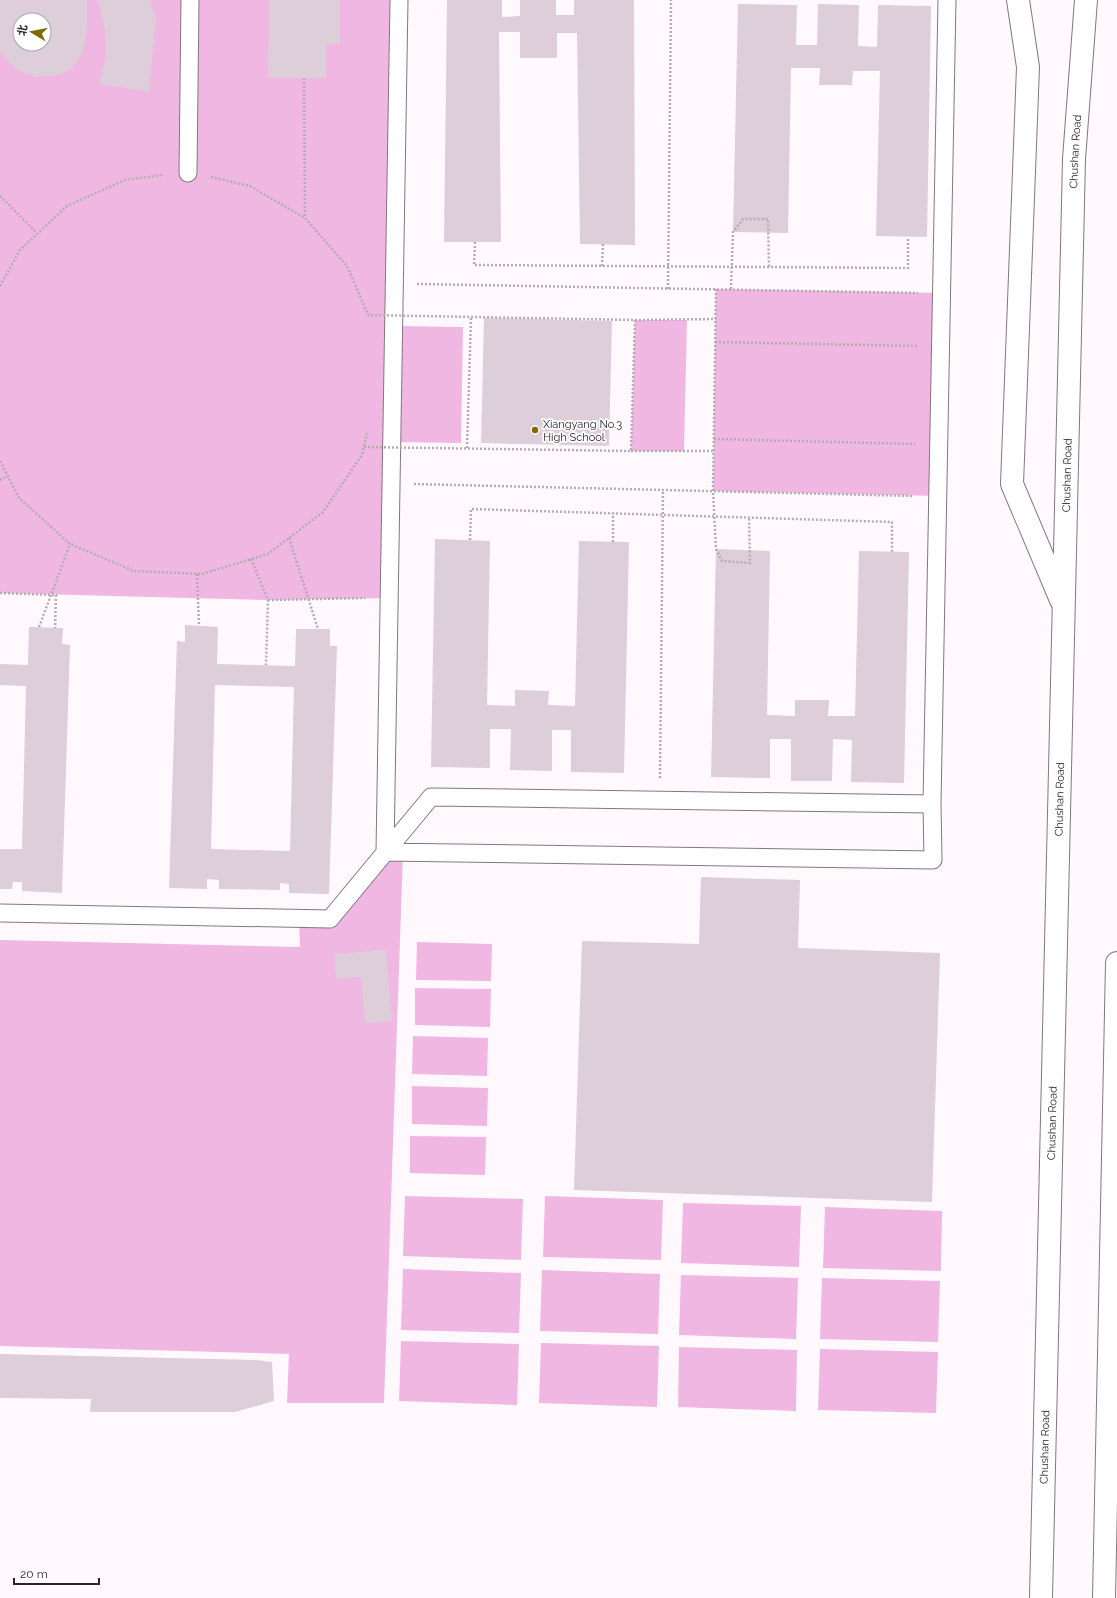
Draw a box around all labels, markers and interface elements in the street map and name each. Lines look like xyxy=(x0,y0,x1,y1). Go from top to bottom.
north arrow xyxy=(12,12,52,52)
text: 北 xyxy=(15,24,30,37)
street label: Chushan Road xyxy=(1067,114,1084,188)
place label: Xiangyang No.3 High School xyxy=(543,418,622,444)
marker: Xiangyang No.3 High School xyxy=(530,425,540,435)
street label: Chushan Road xyxy=(1059,438,1074,512)
street label: Chushan Road xyxy=(1052,762,1067,836)
street label: Chushan Road xyxy=(1045,1086,1059,1160)
street label: Chushan Road xyxy=(1037,1410,1052,1484)
scale bar xyxy=(14,1560,99,1586)
text: 20 m xyxy=(20,1567,48,1581)

